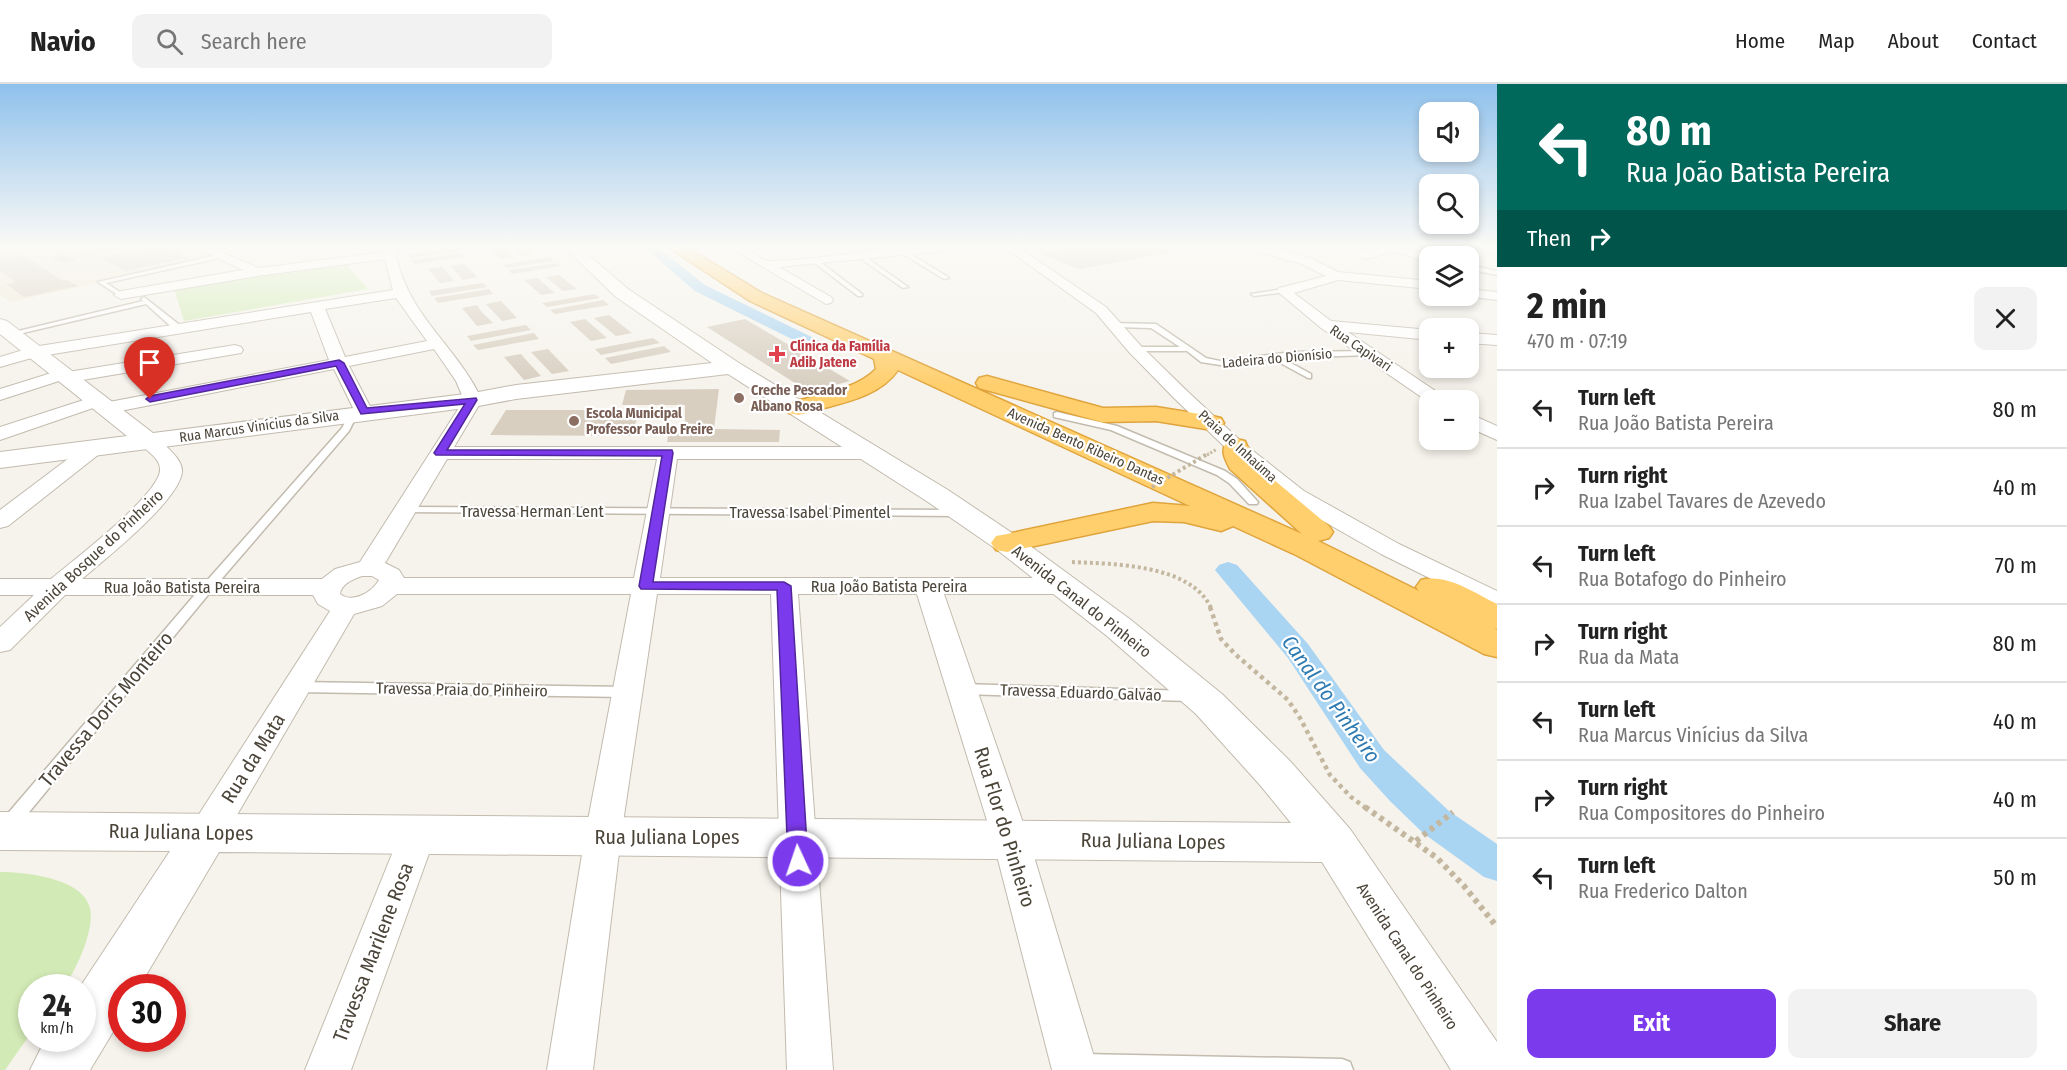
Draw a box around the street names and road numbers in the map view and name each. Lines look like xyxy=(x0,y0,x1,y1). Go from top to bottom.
street label: Rua Capivari xyxy=(1326,321,1395,375)
street label: Ladeira do Dionísio xyxy=(1221,345,1333,372)
street label: Avenida Bento Ribeiro Dantas xyxy=(1005,404,1167,489)
street label: Rua Marcus Vinícius da Silva xyxy=(178,407,340,446)
street label: Praia de Inhaúma xyxy=(1195,407,1281,486)
street label: Avenida Bosque do Pinheiro xyxy=(20,486,167,625)
street label: Travessa Herman Lent xyxy=(460,502,604,521)
street label: Travessa Isabel Pimentel xyxy=(730,503,890,522)
street label: Avenida Canal do Pinheiro xyxy=(1008,541,1155,662)
street label: Rua João Batista Pereira xyxy=(811,577,967,596)
street label: Rua João Batista Pereira xyxy=(104,578,260,597)
street label: Travessa Doris Monteiro xyxy=(34,627,178,791)
street label: Travessa Praia do Pinheiro xyxy=(376,679,548,700)
street label: Travessa Eduardo Galvão xyxy=(1000,680,1162,705)
street label: Rua da Mata xyxy=(216,709,290,807)
street label: Rua Flor do Pinheiro xyxy=(969,744,1041,910)
street label: Rua Juliana Lopes xyxy=(108,819,254,845)
street label: Rua Juliana Lopes xyxy=(595,825,739,849)
street label: Rua Juliana Lopes xyxy=(1080,828,1226,854)
street label: Travessa Marilene Rosa xyxy=(328,859,418,1045)
street label: Avenida Canal do Pinheiro xyxy=(1353,879,1462,1033)

